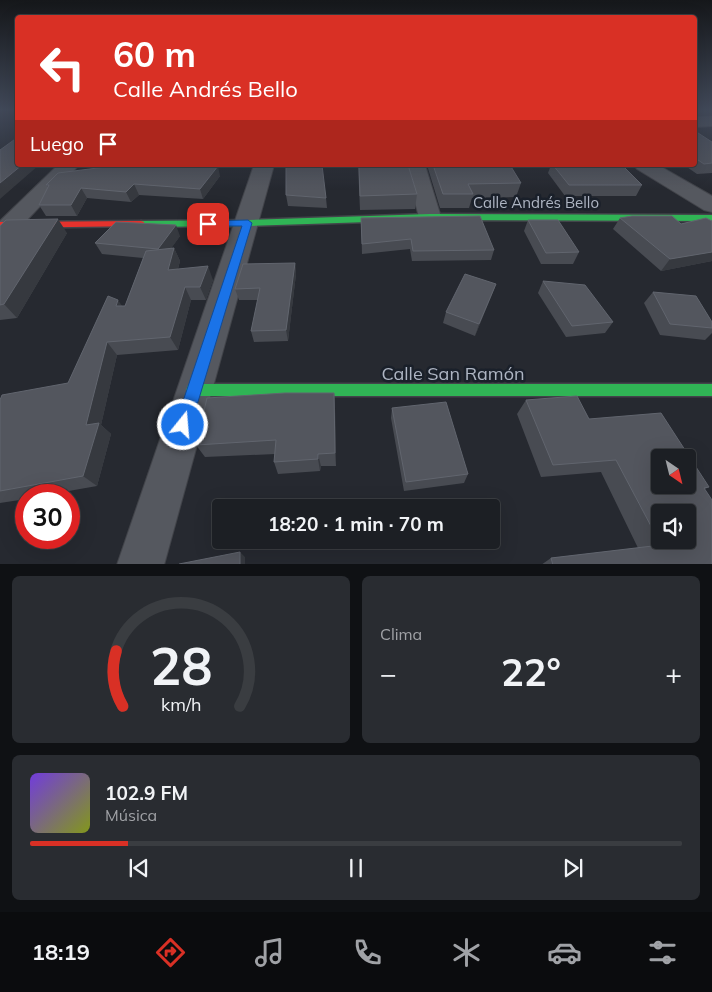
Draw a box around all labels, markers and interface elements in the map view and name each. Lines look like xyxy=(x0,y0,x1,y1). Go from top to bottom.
text: 60 m xyxy=(113,32,196,76)
icon: left xyxy=(30,35,95,100)
text: Calle Andrés Bello xyxy=(113,75,298,103)
icon: arrive xyxy=(94,130,122,158)
text: Luego xyxy=(30,132,84,156)
street label: Calle Andrés Bello xyxy=(473,193,599,212)
pin xyxy=(187,203,229,245)
icon: arrive xyxy=(194,210,222,238)
street label: Calle San Ramón xyxy=(382,362,525,385)
position arrow xyxy=(156,398,208,450)
north arrow xyxy=(651,449,696,494)
map controls xyxy=(651,449,696,549)
speed limit sign: 30 xyxy=(15,484,80,549)
button: sound xyxy=(651,504,696,549)
text: 18:20 · 1 min · 70 m xyxy=(268,512,444,536)
text: Clima xyxy=(380,624,422,644)
text: 28 xyxy=(150,633,212,698)
text: 22° xyxy=(501,648,561,696)
text: − xyxy=(380,656,397,691)
text: + xyxy=(665,656,682,691)
text: km/h xyxy=(161,693,201,715)
text: 102.9 FM xyxy=(105,781,188,805)
text: Música xyxy=(105,805,157,825)
icon: previous xyxy=(125,854,153,882)
icon: pause xyxy=(342,854,370,882)
icon: next xyxy=(559,854,587,882)
icon: directions xyxy=(153,935,188,970)
icon: music xyxy=(252,935,287,970)
icon: phone xyxy=(350,935,385,970)
icon: climate xyxy=(449,935,484,970)
icon: car xyxy=(547,935,582,970)
icon: filters xyxy=(645,935,680,970)
text: 18:19 xyxy=(32,938,90,966)

